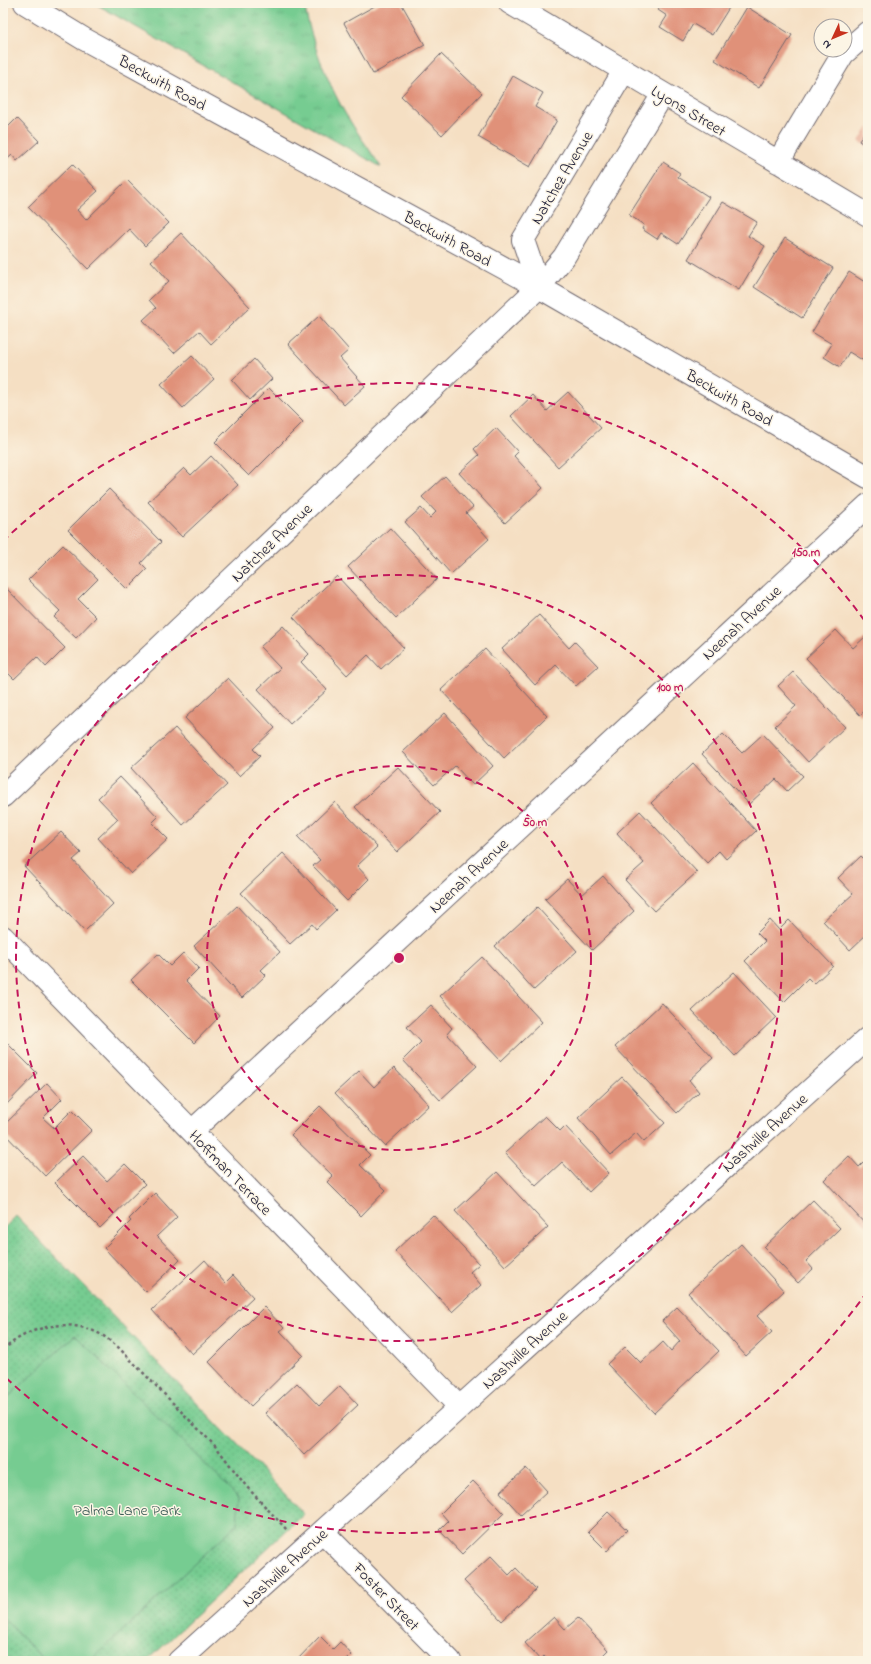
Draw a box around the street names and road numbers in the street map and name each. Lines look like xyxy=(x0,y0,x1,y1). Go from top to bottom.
street label: Beckwith Road xyxy=(113,49,210,118)
street label: Lyons Street xyxy=(646,80,731,144)
street label: Natchez Avenue xyxy=(525,126,601,229)
street label: Beckwith Road xyxy=(398,205,495,274)
street label: Beckwith Road xyxy=(680,364,777,433)
street label: Natchez Avenue xyxy=(226,498,319,589)
street label: Neenah Avenue xyxy=(697,580,788,667)
street label: Neenah Avenue xyxy=(424,833,515,920)
street label: Nashville Avenue xyxy=(717,1088,814,1179)
street label: Hoffman Terrace xyxy=(182,1125,277,1222)
street label: Nashville Avenue xyxy=(477,1305,574,1396)
street label: Nashville Avenue xyxy=(237,1523,334,1614)
street label: Foster Street xyxy=(346,1557,425,1638)

